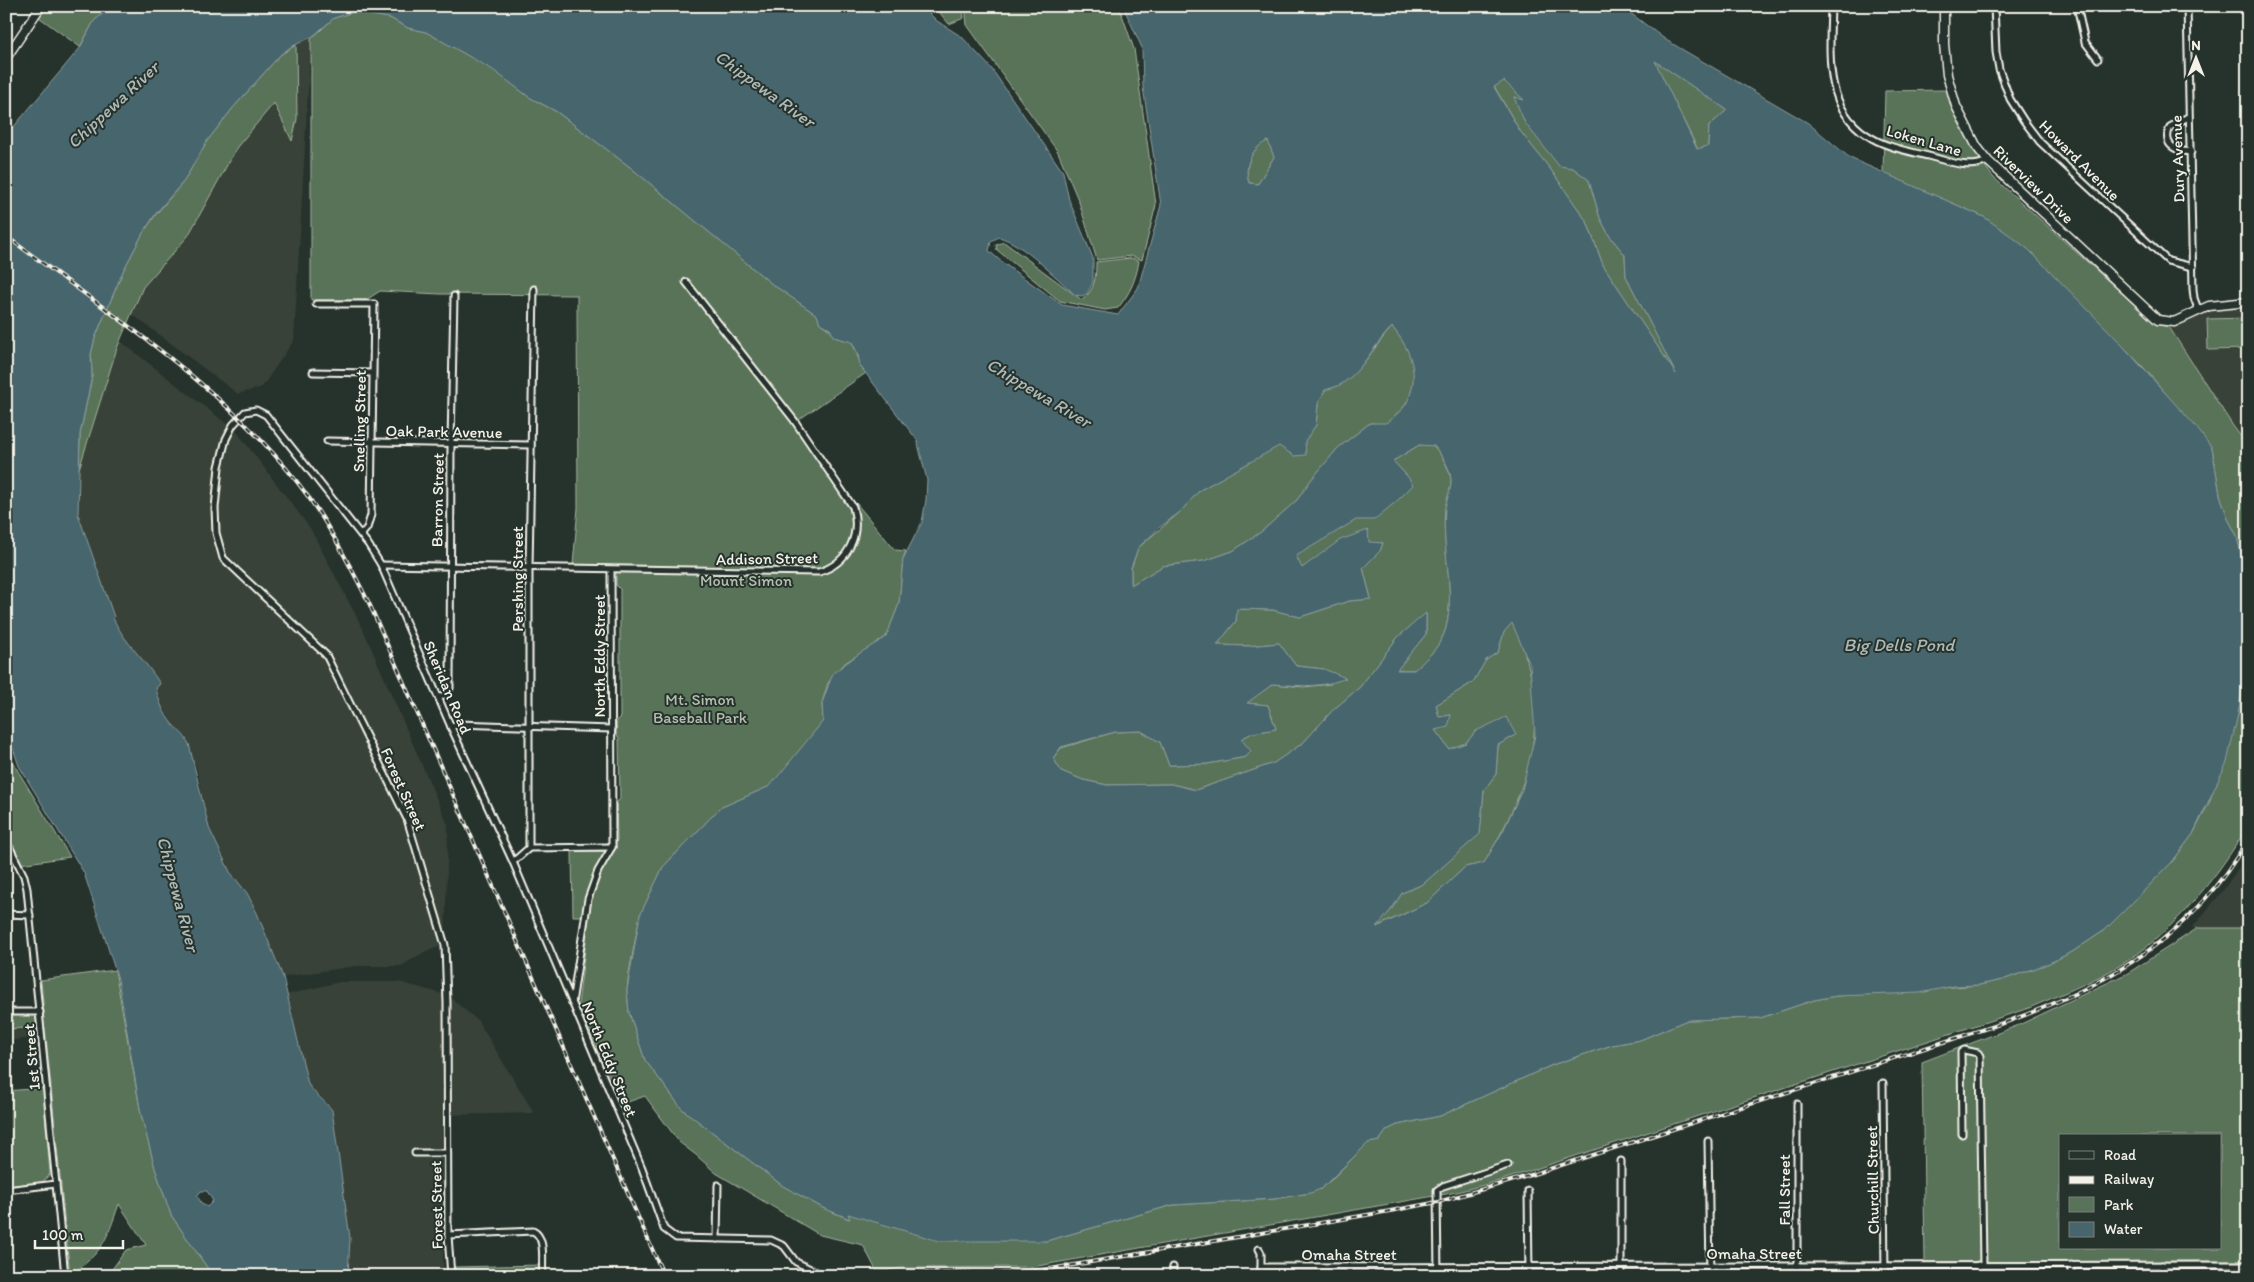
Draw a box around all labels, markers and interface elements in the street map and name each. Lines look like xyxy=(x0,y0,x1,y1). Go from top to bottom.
north arrow xyxy=(2172,32,2222,82)
text: N xyxy=(2191,37,2201,54)
water label: Chippewa River xyxy=(711,45,821,134)
water label: Chippewa River xyxy=(62,55,165,153)
street label: Dury Avenue xyxy=(2166,115,2189,203)
street label: Howard Avenue xyxy=(2035,116,2124,205)
street label: Loken Lane xyxy=(1884,121,1964,160)
street label: Riverview Drive xyxy=(1990,141,2078,228)
water label: Chippewa River xyxy=(983,353,1097,434)
street label: Snelling Street xyxy=(349,370,370,472)
street label: Oak Park Avenue xyxy=(385,421,502,442)
street label: Barron Street xyxy=(427,453,448,547)
street label: Pershing Street xyxy=(508,526,527,632)
street label: Addison Street xyxy=(716,548,818,569)
park label: Mount Simon xyxy=(700,571,792,590)
street label: North Eddy Street xyxy=(590,594,609,718)
water label: Big Dells Pond xyxy=(1844,634,1957,656)
street label: Sheridan Road xyxy=(419,638,476,737)
park label: Mt. Simon Baseball Park xyxy=(653,690,748,727)
street label: Forest Street xyxy=(377,745,430,834)
water label: Chippewa River xyxy=(152,834,204,956)
street label: North Eddy Street xyxy=(578,999,641,1120)
street label: 1st Street xyxy=(19,1023,44,1091)
street label: Churchill Street xyxy=(1862,1125,1883,1235)
legend xyxy=(2059,1134,2222,1250)
text: Road xyxy=(2104,1146,2137,1164)
street label: Fall Street xyxy=(1775,1154,1794,1226)
street label: Forest Street xyxy=(426,1160,447,1250)
text: Railway xyxy=(2104,1170,2154,1188)
text: Park xyxy=(2104,1196,2134,1214)
scale bar xyxy=(35,1217,122,1249)
text: Water xyxy=(2104,1220,2143,1238)
text: 100 m xyxy=(42,1226,84,1244)
street label: Omaha Street xyxy=(1706,1244,1802,1263)
street label: Omaha Street xyxy=(1301,1245,1397,1264)

